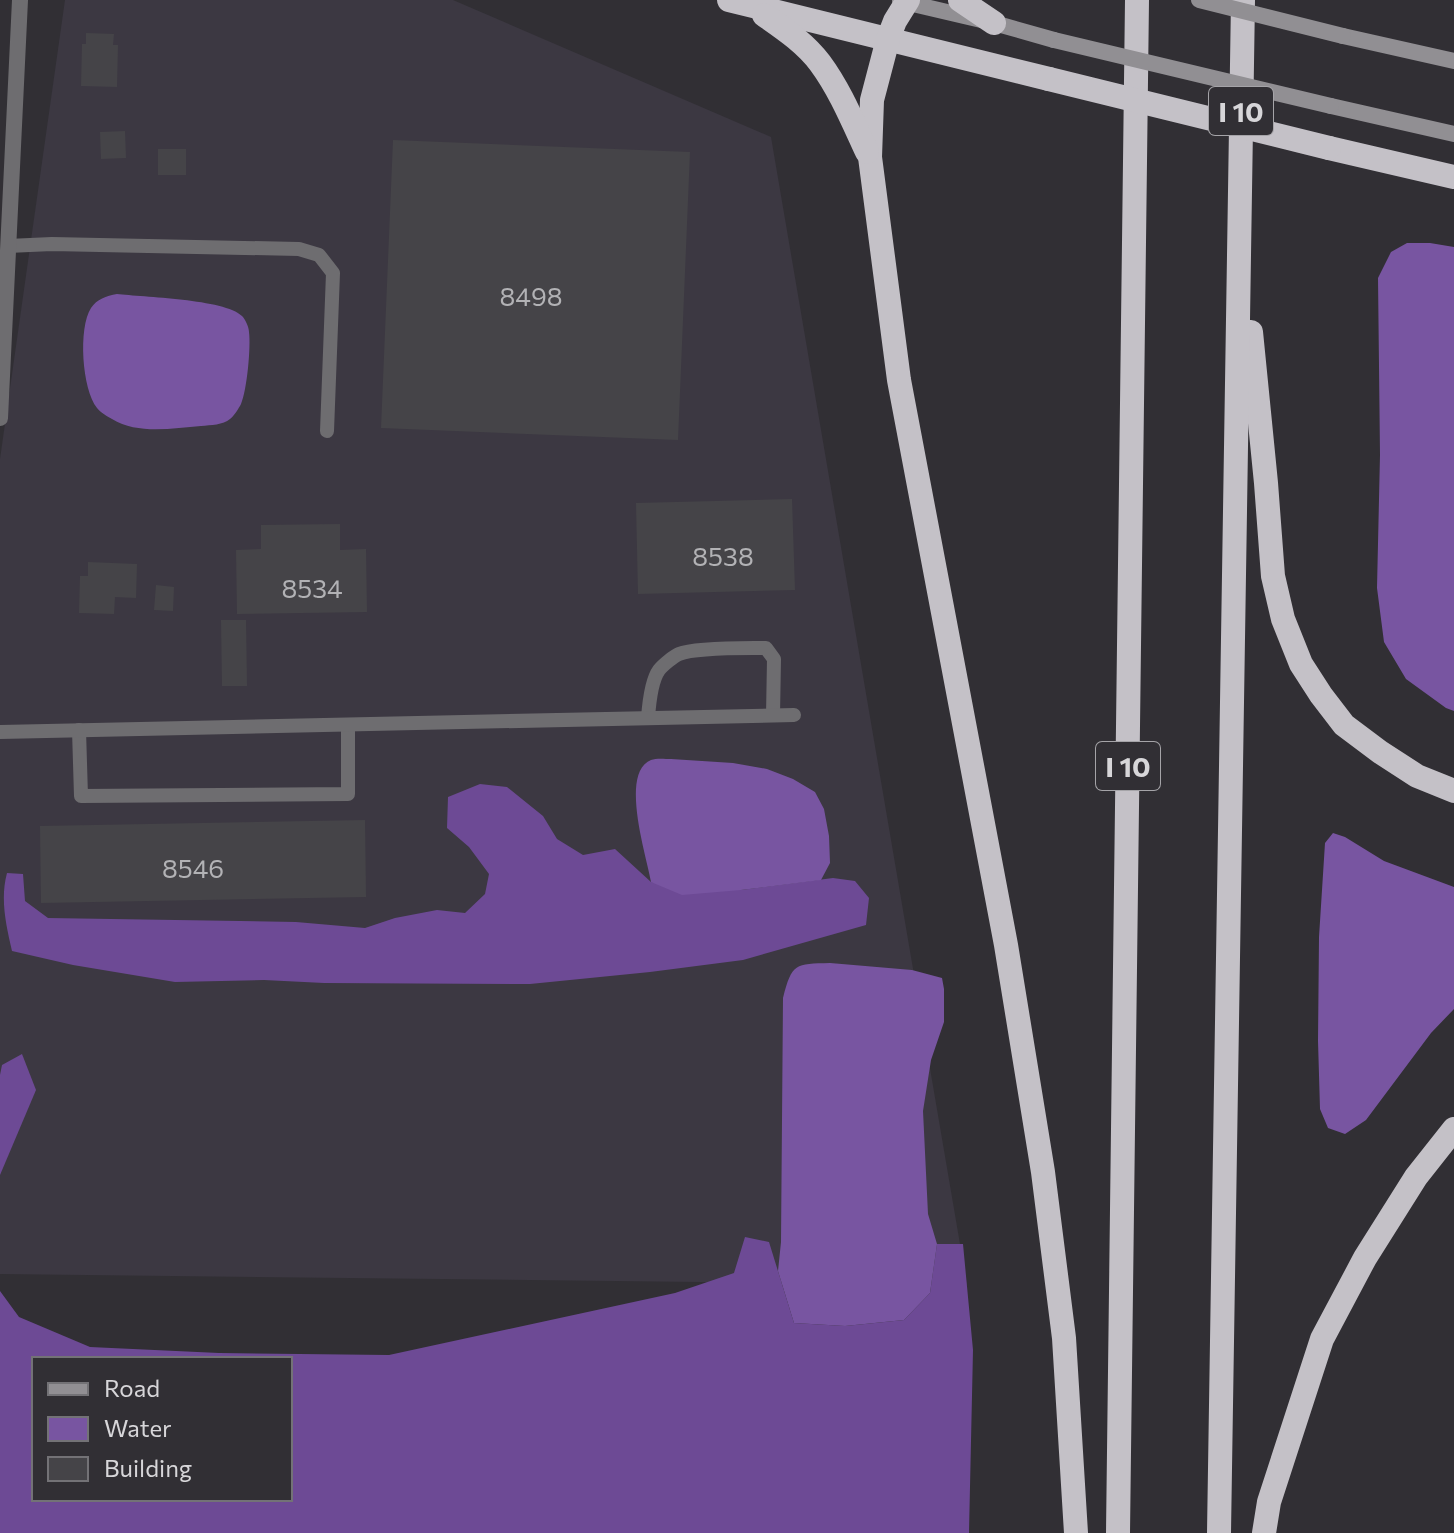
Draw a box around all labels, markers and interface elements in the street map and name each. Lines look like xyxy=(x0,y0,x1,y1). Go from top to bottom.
road number: I 10 xyxy=(1209,87,1273,135)
house number: 8498 xyxy=(500,280,562,311)
house number: 8538 xyxy=(692,540,754,571)
house number: 8534 xyxy=(281,572,343,603)
road number: I 10 xyxy=(1096,742,1160,790)
house number: 8546 xyxy=(162,852,224,883)
legend xyxy=(32,1357,292,1501)
text: Road xyxy=(104,1373,160,1402)
text: Water xyxy=(104,1413,172,1442)
text: Building xyxy=(104,1453,192,1482)

